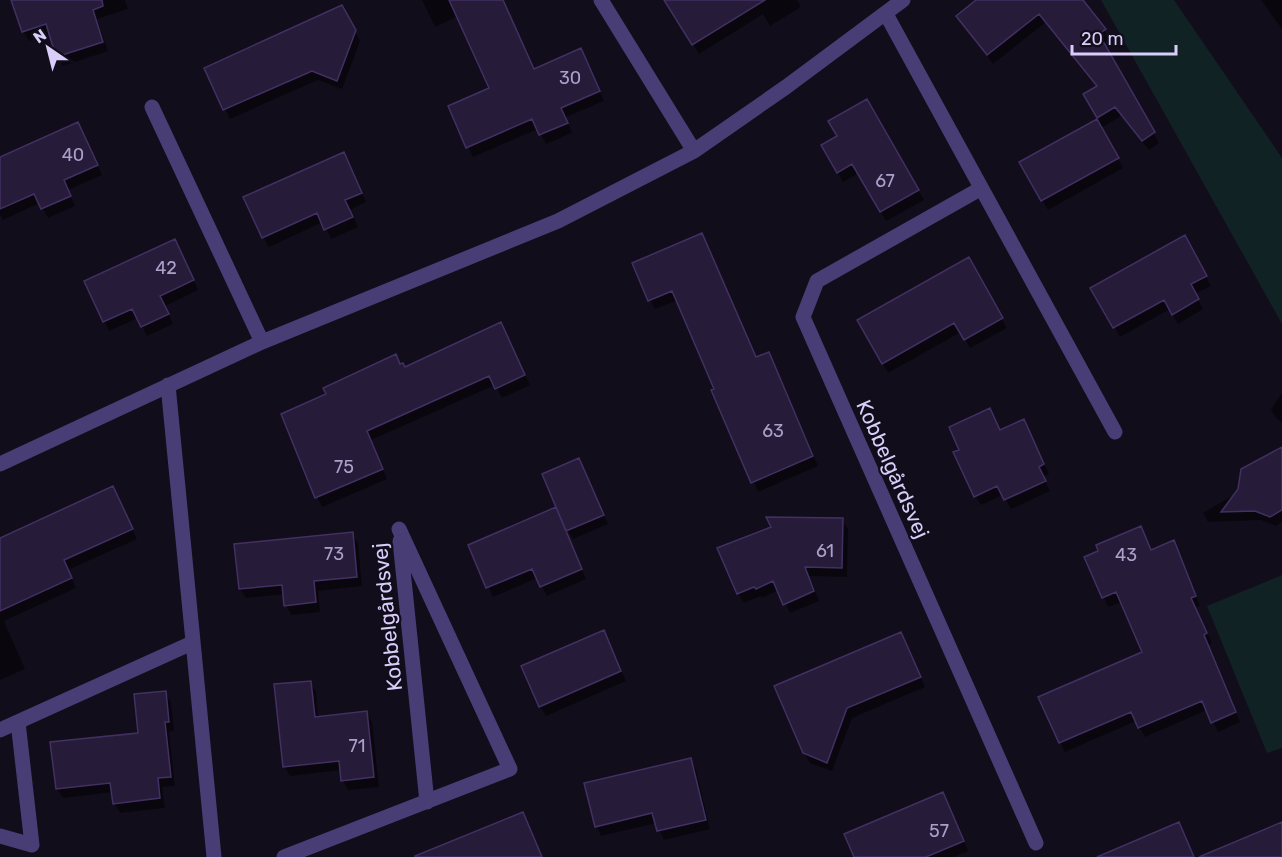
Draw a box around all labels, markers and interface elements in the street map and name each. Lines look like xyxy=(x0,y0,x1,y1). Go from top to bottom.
north arrow xyxy=(18,18,78,78)
scale bar xyxy=(1072,18,1176,56)
text: N xyxy=(30,25,50,47)
text: 20 m xyxy=(1081,28,1123,50)
house number: 30 xyxy=(559,67,581,89)
house number: 40 xyxy=(62,144,84,166)
house number: 67 xyxy=(875,170,895,192)
house number: 42 xyxy=(155,257,177,279)
street label: Kobbelgårdsvej xyxy=(851,396,935,542)
house number: 63 xyxy=(762,420,784,442)
house number: 75 xyxy=(334,456,354,478)
house number: 61 xyxy=(816,540,834,562)
street label: Kobbelgårdsvej xyxy=(367,542,407,692)
house number: 73 xyxy=(324,543,344,565)
house number: 43 xyxy=(1115,544,1137,566)
house number: 71 xyxy=(349,735,365,757)
house number: 57 xyxy=(929,820,949,842)

